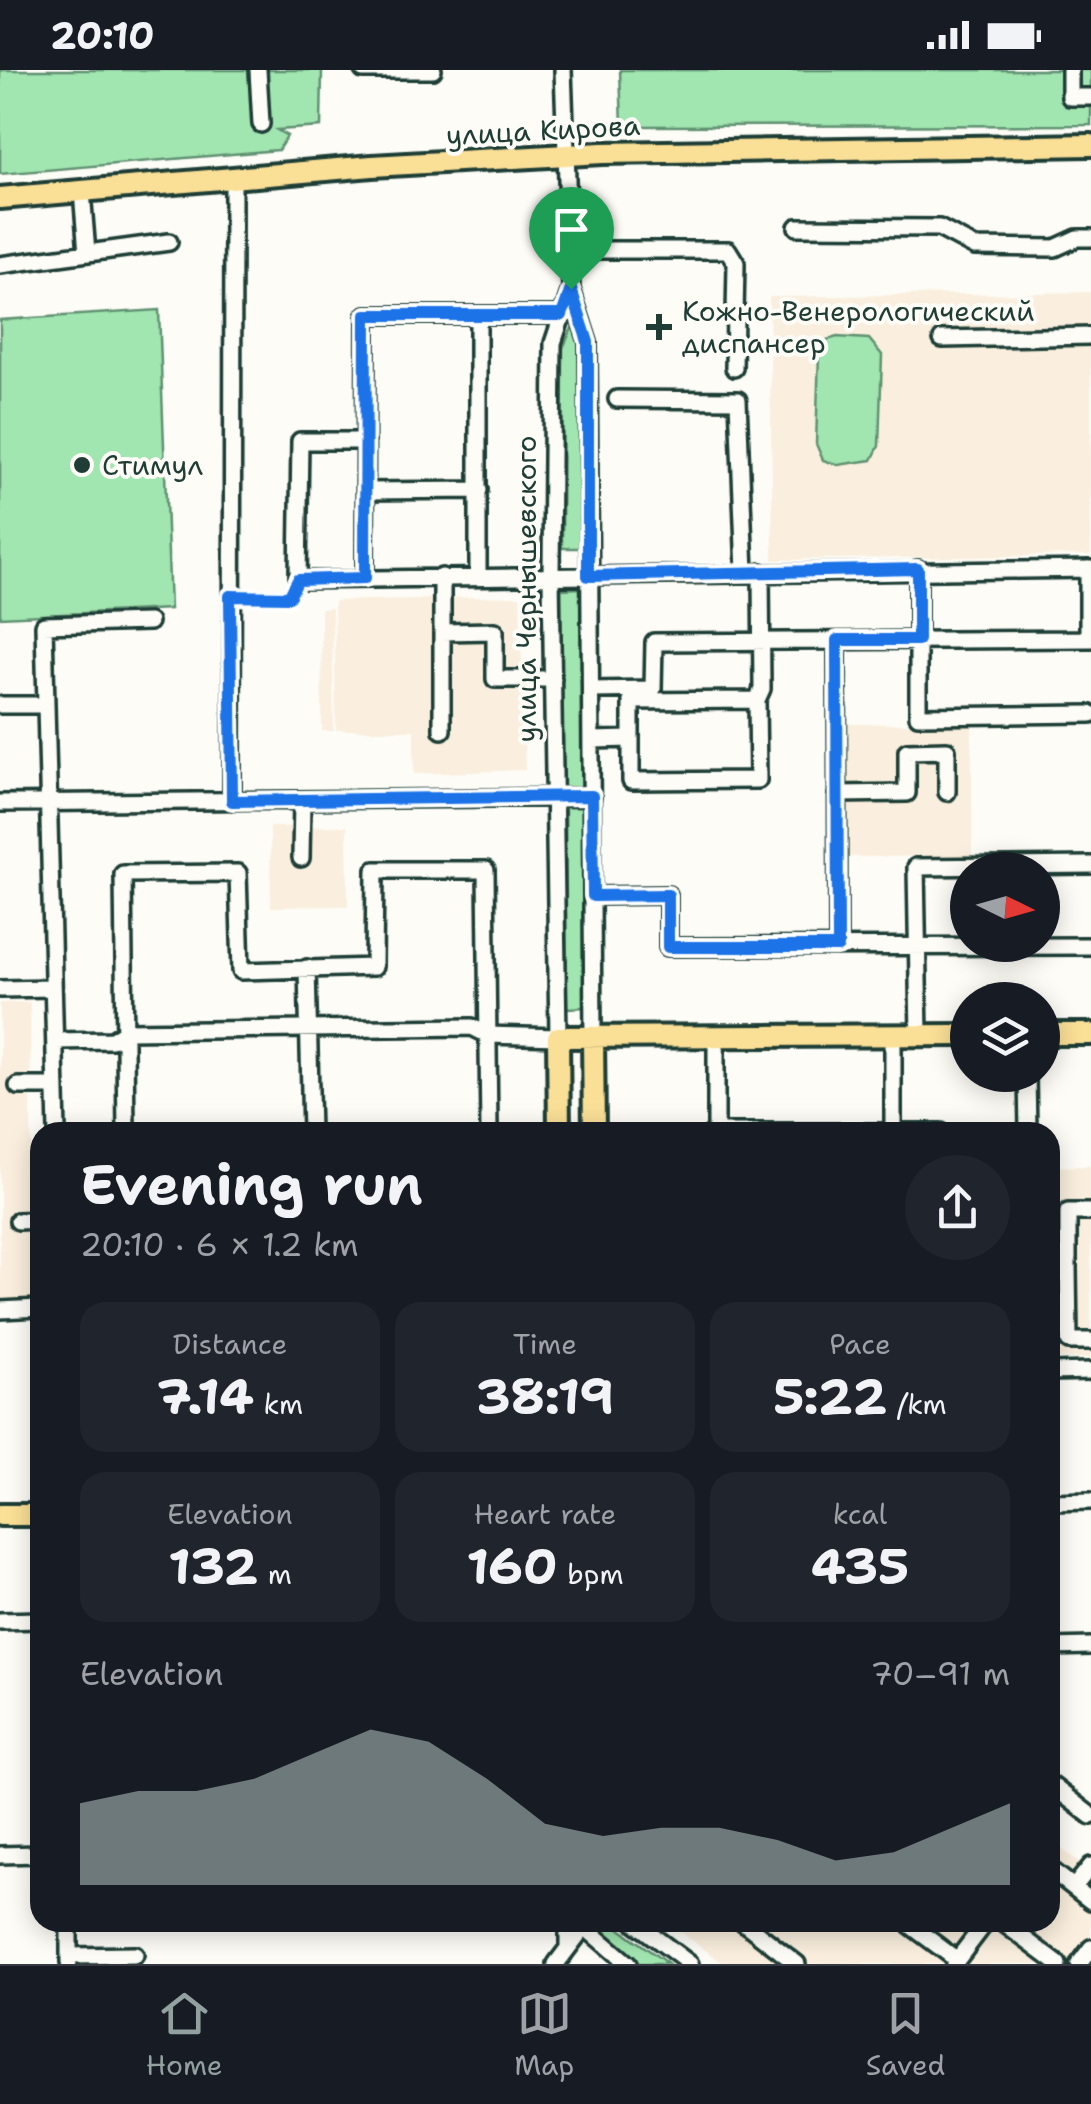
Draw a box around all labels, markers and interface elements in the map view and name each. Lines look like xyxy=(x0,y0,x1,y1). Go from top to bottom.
text: 20:10 xyxy=(50,10,155,61)
street label: улица Кирова xyxy=(445,106,641,154)
pin xyxy=(529,187,614,290)
icon: arrive xyxy=(544,202,599,257)
place label: Кожно-Венерологический диспансер xyxy=(682,292,1034,362)
marker: Кожно-Венерологический диспансер xyxy=(646,314,672,340)
street label: улица Чернышевского xyxy=(507,436,545,742)
place label: Стимул xyxy=(102,446,204,484)
marker: Стимул xyxy=(71,454,93,476)
north arrow xyxy=(950,852,1060,962)
map controls xyxy=(950,852,1060,1092)
button: layers xyxy=(950,982,1060,1092)
text: Evening run xyxy=(80,1148,423,1222)
button: share xyxy=(905,1155,1010,1260)
text: 20:10 · 6 × 1.2 km xyxy=(80,1223,359,1266)
text: Distance xyxy=(173,1325,287,1363)
text: Time xyxy=(513,1325,577,1363)
text: Pace xyxy=(829,1325,891,1363)
text: 7.14 xyxy=(157,1363,254,1430)
text: 38:19 xyxy=(476,1363,614,1430)
text: 5:22 xyxy=(773,1363,887,1430)
text: km xyxy=(254,1385,303,1423)
text: /km xyxy=(887,1385,947,1423)
text: Elevation xyxy=(167,1495,293,1533)
text: Heart rate xyxy=(474,1495,616,1533)
text: kcal xyxy=(833,1495,887,1533)
text: 132 xyxy=(168,1533,258,1600)
text: 160 xyxy=(466,1533,558,1600)
text: 435 xyxy=(811,1533,909,1600)
text: m xyxy=(258,1555,292,1593)
text: bpm xyxy=(558,1555,624,1593)
text: Elevation xyxy=(80,1652,223,1695)
text: 70–91 m xyxy=(870,1652,1010,1695)
tab: Home xyxy=(146,1986,223,2084)
tab: Map xyxy=(514,1986,574,2084)
tab: Saved xyxy=(866,1986,945,2084)

